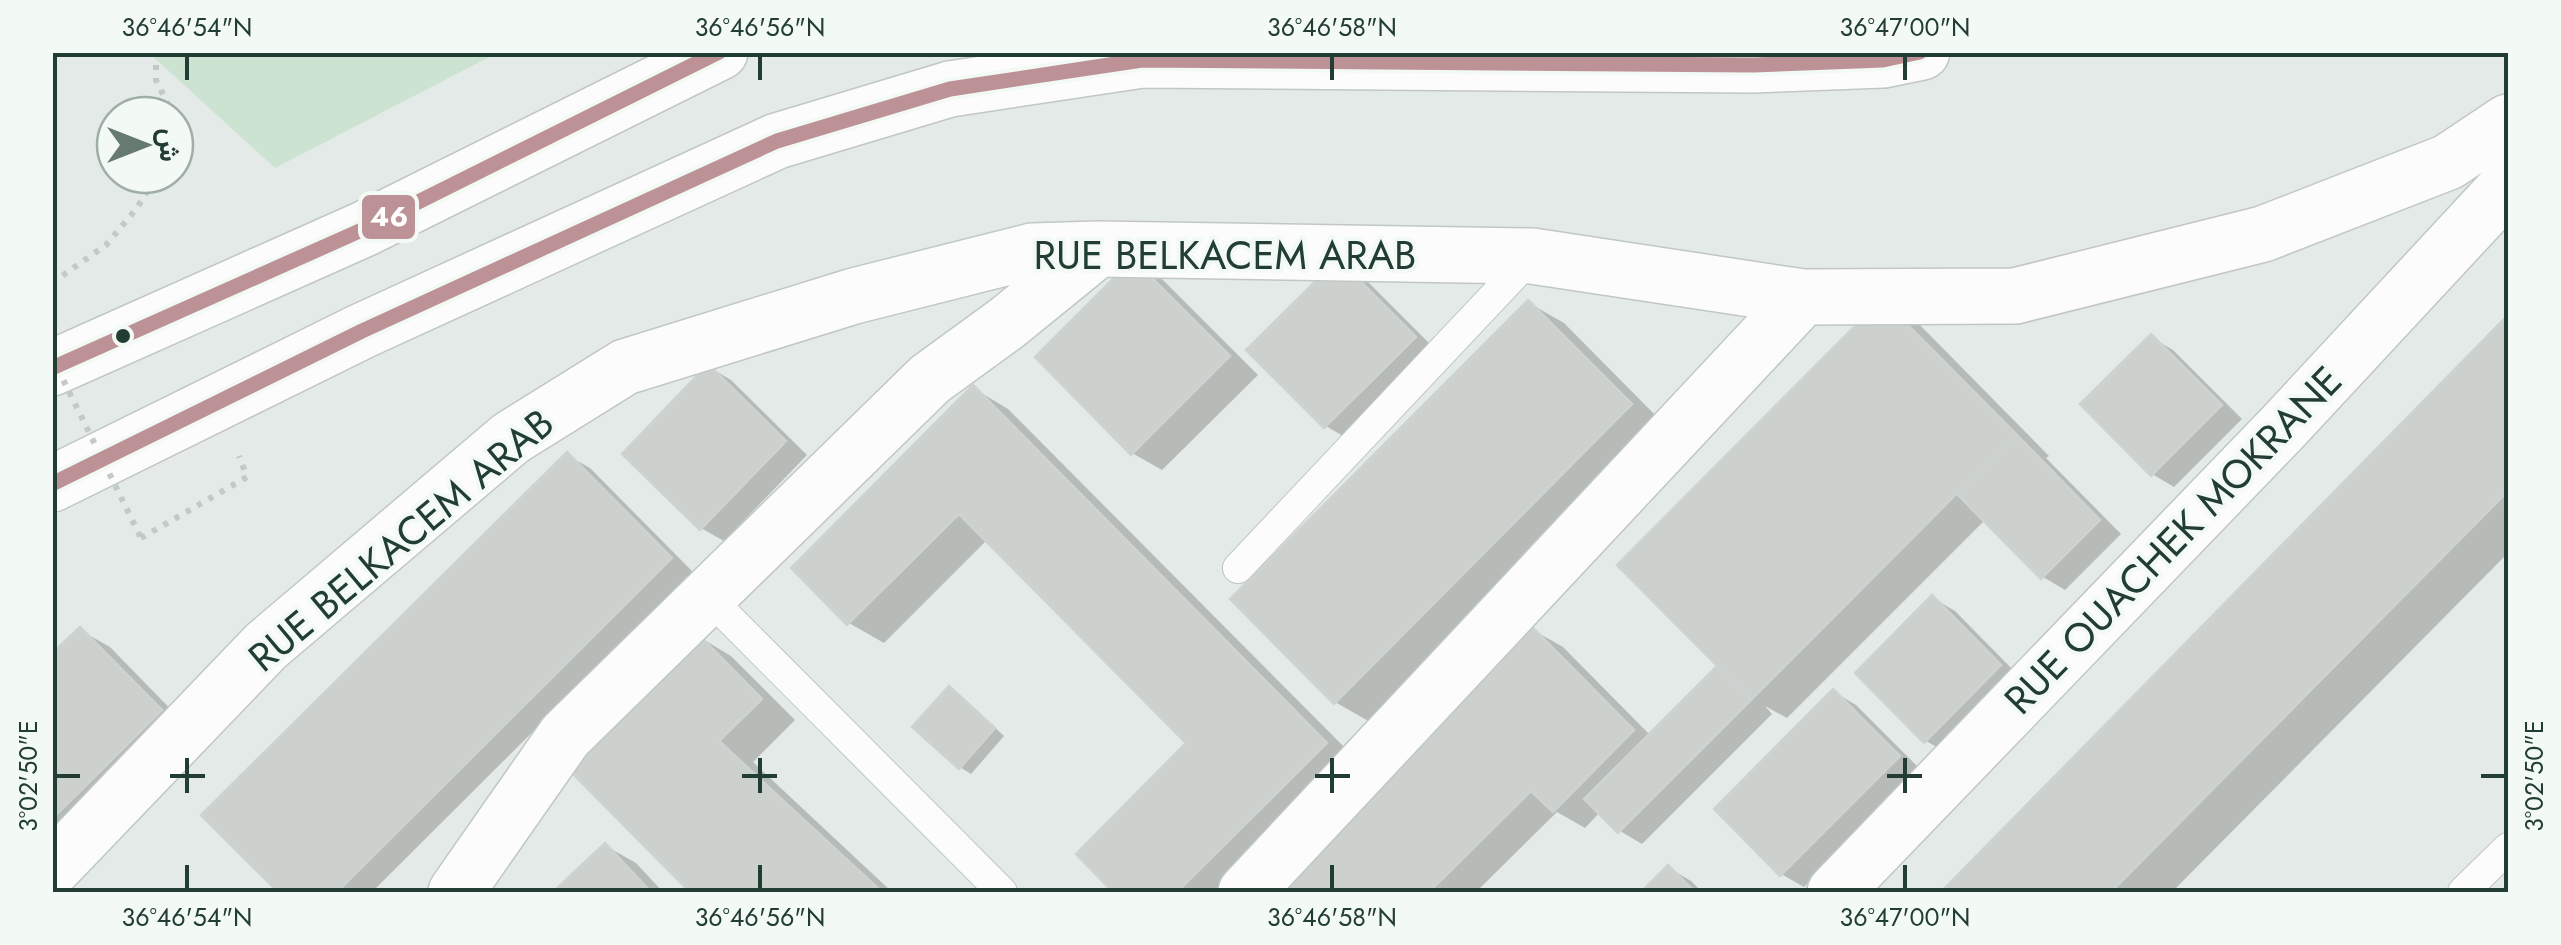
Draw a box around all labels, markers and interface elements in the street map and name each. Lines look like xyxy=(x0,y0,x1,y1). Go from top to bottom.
text: 36°46'54"N xyxy=(122,9,252,45)
text: 36°46'56"N xyxy=(695,9,825,45)
text: 36°46'58"N xyxy=(1267,9,1397,45)
text: 36°47'00"N xyxy=(1840,9,1970,45)
north arrow xyxy=(95,95,195,195)
text: ش xyxy=(149,128,190,162)
line badge: 46 xyxy=(360,193,417,241)
text: 46 xyxy=(370,196,408,237)
street label: RUE BELKACEM ARAB xyxy=(1034,226,1416,284)
unlabelled marker xyxy=(113,326,133,346)
street label: RUE OUACHEK MOKRANE xyxy=(1991,353,2355,727)
street label: RUE BELKACEM ARAB xyxy=(236,395,566,685)
text: 3°02'50"E xyxy=(10,720,46,832)
text: 3°02'50"E xyxy=(2516,720,2552,832)
text: 36°46'54"N xyxy=(122,899,252,935)
text: 36°46'56"N xyxy=(695,899,825,935)
text: 36°46'58"N xyxy=(1267,899,1397,935)
text: 36°47'00"N xyxy=(1840,899,1970,935)

